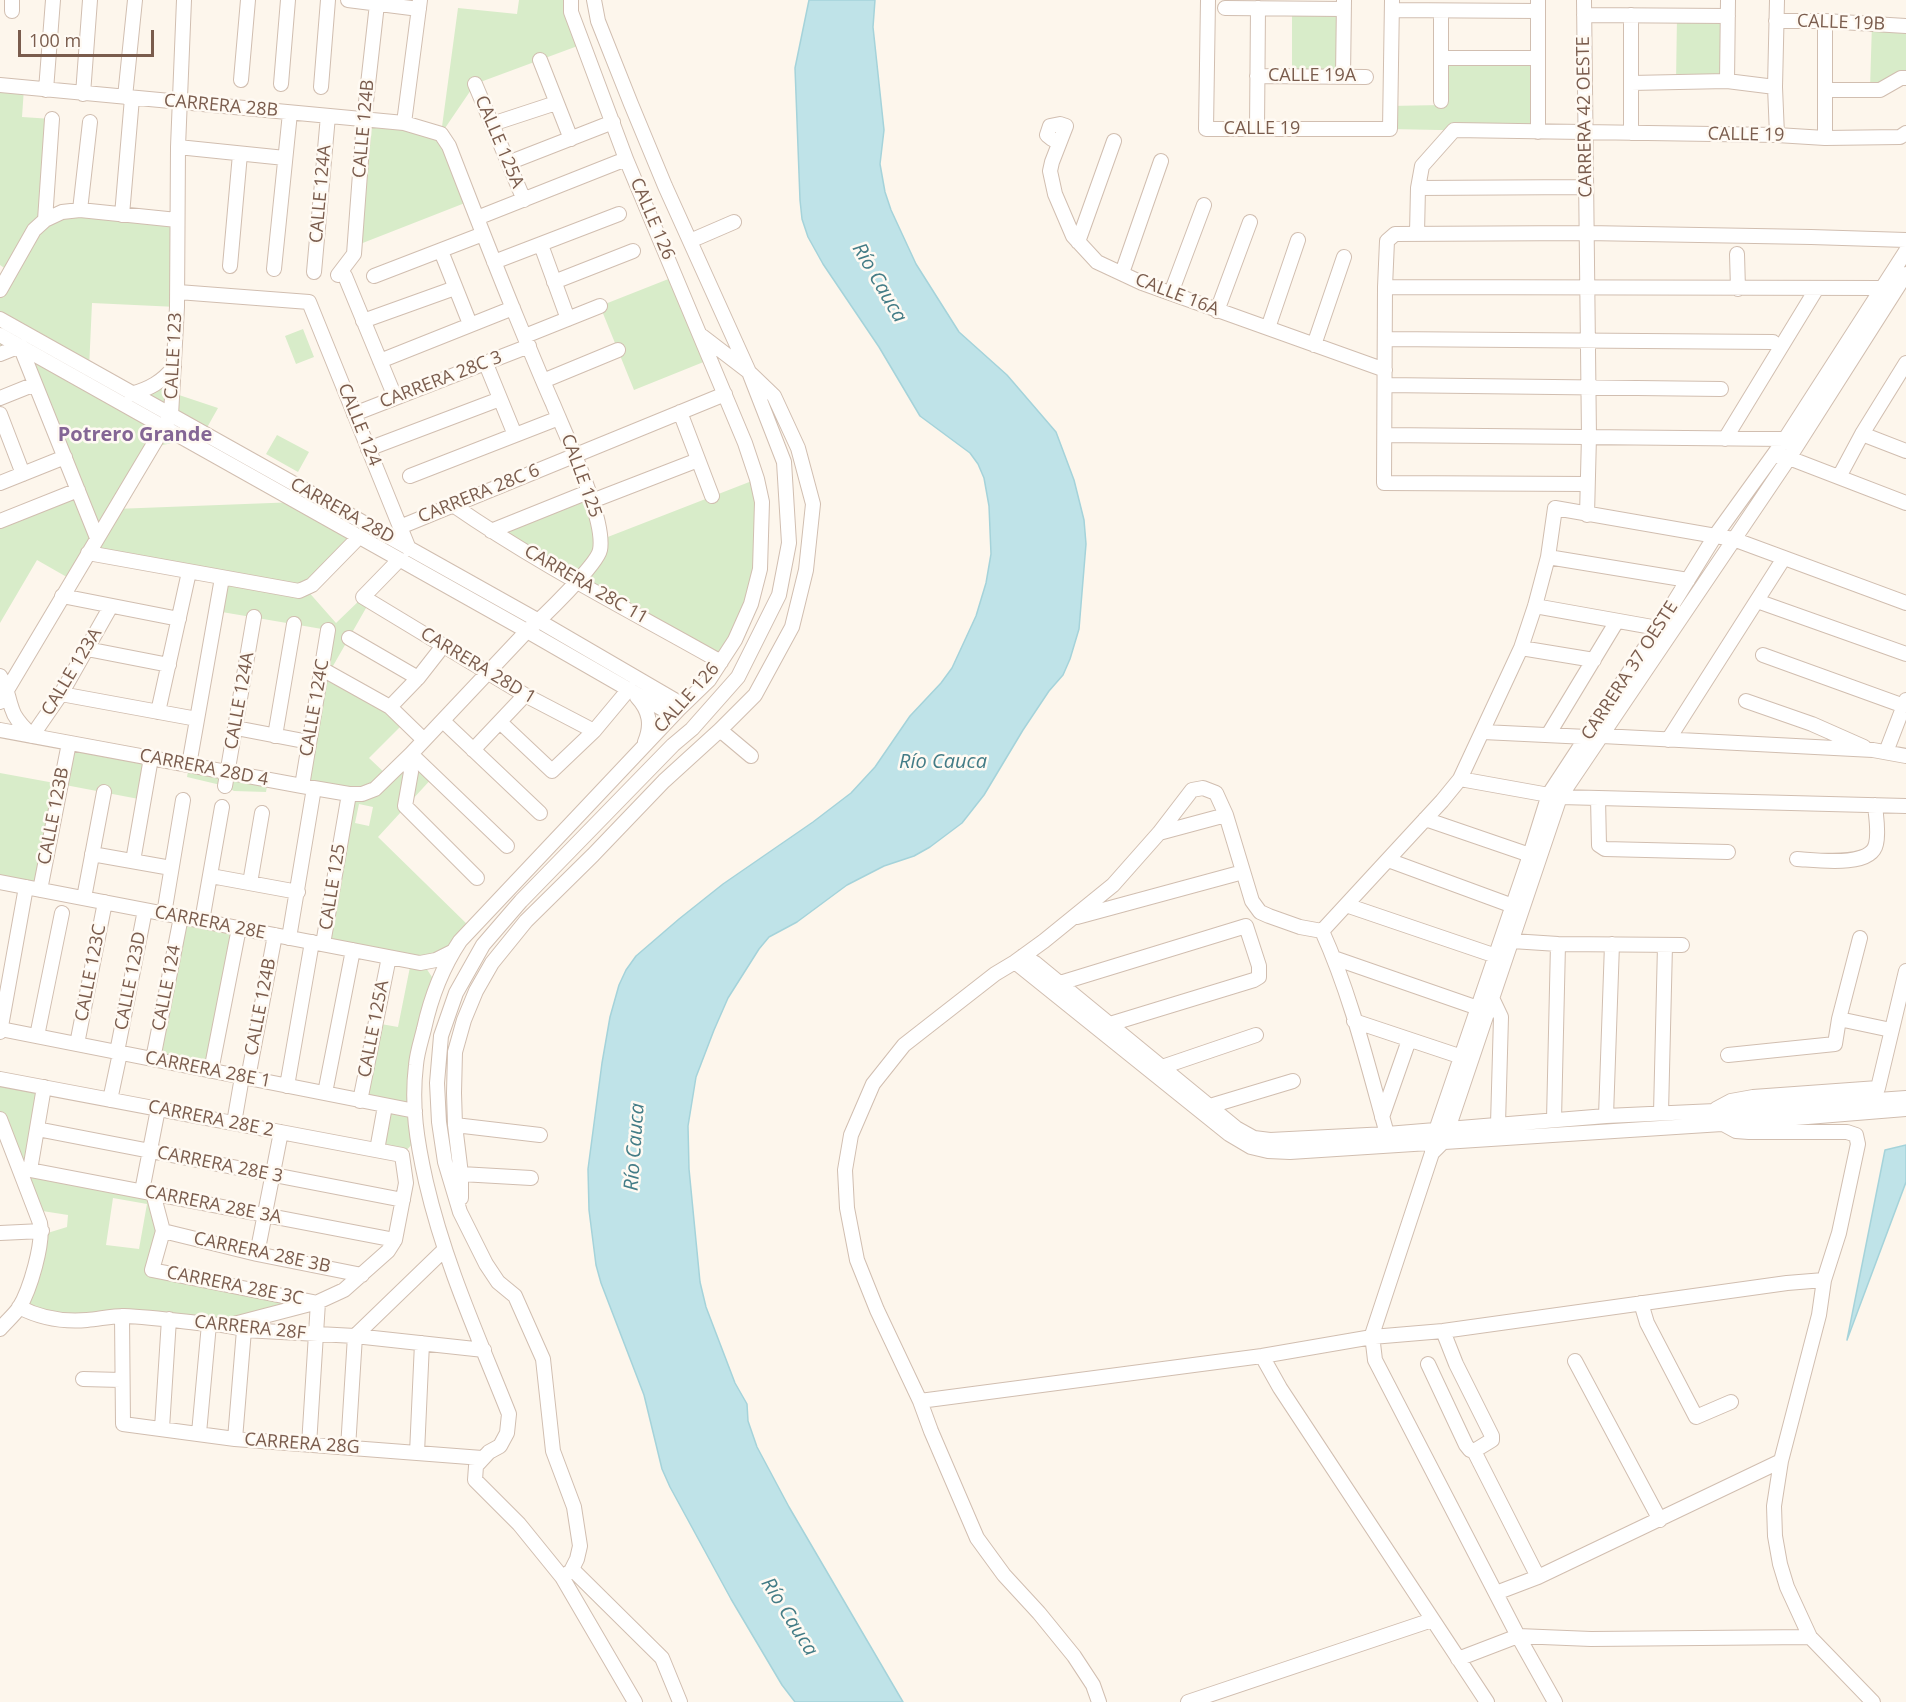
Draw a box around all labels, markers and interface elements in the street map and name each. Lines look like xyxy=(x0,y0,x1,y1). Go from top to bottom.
street label: CALLE 19B xyxy=(1796,11,1886,35)
scale bar xyxy=(21,18,158,56)
text: 100 m xyxy=(29,28,81,52)
street label: CARRERA 42 OESTE xyxy=(1573,36,1597,198)
street label: CALLE 19A xyxy=(1268,65,1356,87)
street label: CALLE 124B xyxy=(349,79,379,179)
street label: CARRERA 28B xyxy=(163,90,279,122)
street label: CALLE 125A xyxy=(470,92,528,192)
street label: CALLE 19 xyxy=(1224,118,1300,140)
street label: CALLE 19 xyxy=(1707,124,1785,146)
street label: CALLE 124A xyxy=(306,144,336,244)
street label: CALLE 126 xyxy=(625,175,679,263)
water label: Río Cauca xyxy=(847,239,911,327)
street label: CALLE 16A xyxy=(1132,269,1222,321)
street label: CALLE 123 xyxy=(161,312,187,400)
street label: CARRERA 28C 3 xyxy=(377,347,505,413)
street label: CALLE 124 xyxy=(333,381,385,469)
district label: Potrero Grande xyxy=(58,423,212,447)
street label: CALLE 125 xyxy=(556,431,606,521)
street label: CARRERA 28C 6 xyxy=(415,460,543,528)
street label: CARRERA 28D xyxy=(286,473,398,549)
street label: CARRERA 28C 11 xyxy=(520,541,652,629)
street label: CARRERA 37 OESTE xyxy=(1577,598,1683,744)
street label: CARRERA 28D 1 xyxy=(416,623,540,709)
street label: CALLE 123A xyxy=(37,624,107,720)
street label: CALLE 124A xyxy=(221,651,259,751)
street label: CALLE 124C xyxy=(296,658,334,758)
street label: CALLE 126 xyxy=(650,658,724,738)
street label: CARRERA 28D 4 xyxy=(138,745,270,791)
water label: Río Cauca xyxy=(899,750,987,774)
street label: CALLE 123B xyxy=(34,765,74,867)
street label: CALLE 125 xyxy=(316,842,350,932)
street label: CARRERA 28E xyxy=(153,902,267,944)
street label: CALLE 123C xyxy=(71,923,111,1023)
street label: CALLE 123D xyxy=(111,930,151,1032)
street label: CALLE 124 xyxy=(148,943,186,1033)
street label: CALLE 124B xyxy=(241,956,281,1058)
street label: CALLE 125A xyxy=(354,979,394,1079)
street label: CARRERA 28E 1 xyxy=(143,1047,273,1093)
street label: CARRERA 28E 2 xyxy=(146,1096,276,1142)
water label: Río Cauca xyxy=(620,1102,650,1192)
street label: CARRERA 28E 3 xyxy=(155,1142,285,1188)
street label: CARRERA 28E 3A xyxy=(143,1181,283,1229)
street label: CARRERA 28E 3B xyxy=(192,1228,332,1278)
street label: CARRERA 28E 3C xyxy=(165,1262,305,1310)
street label: CARRERA 28F xyxy=(193,1311,307,1345)
street label: CARRERA 28G xyxy=(243,1429,361,1459)
water label: Río Cauca xyxy=(756,1573,822,1661)

